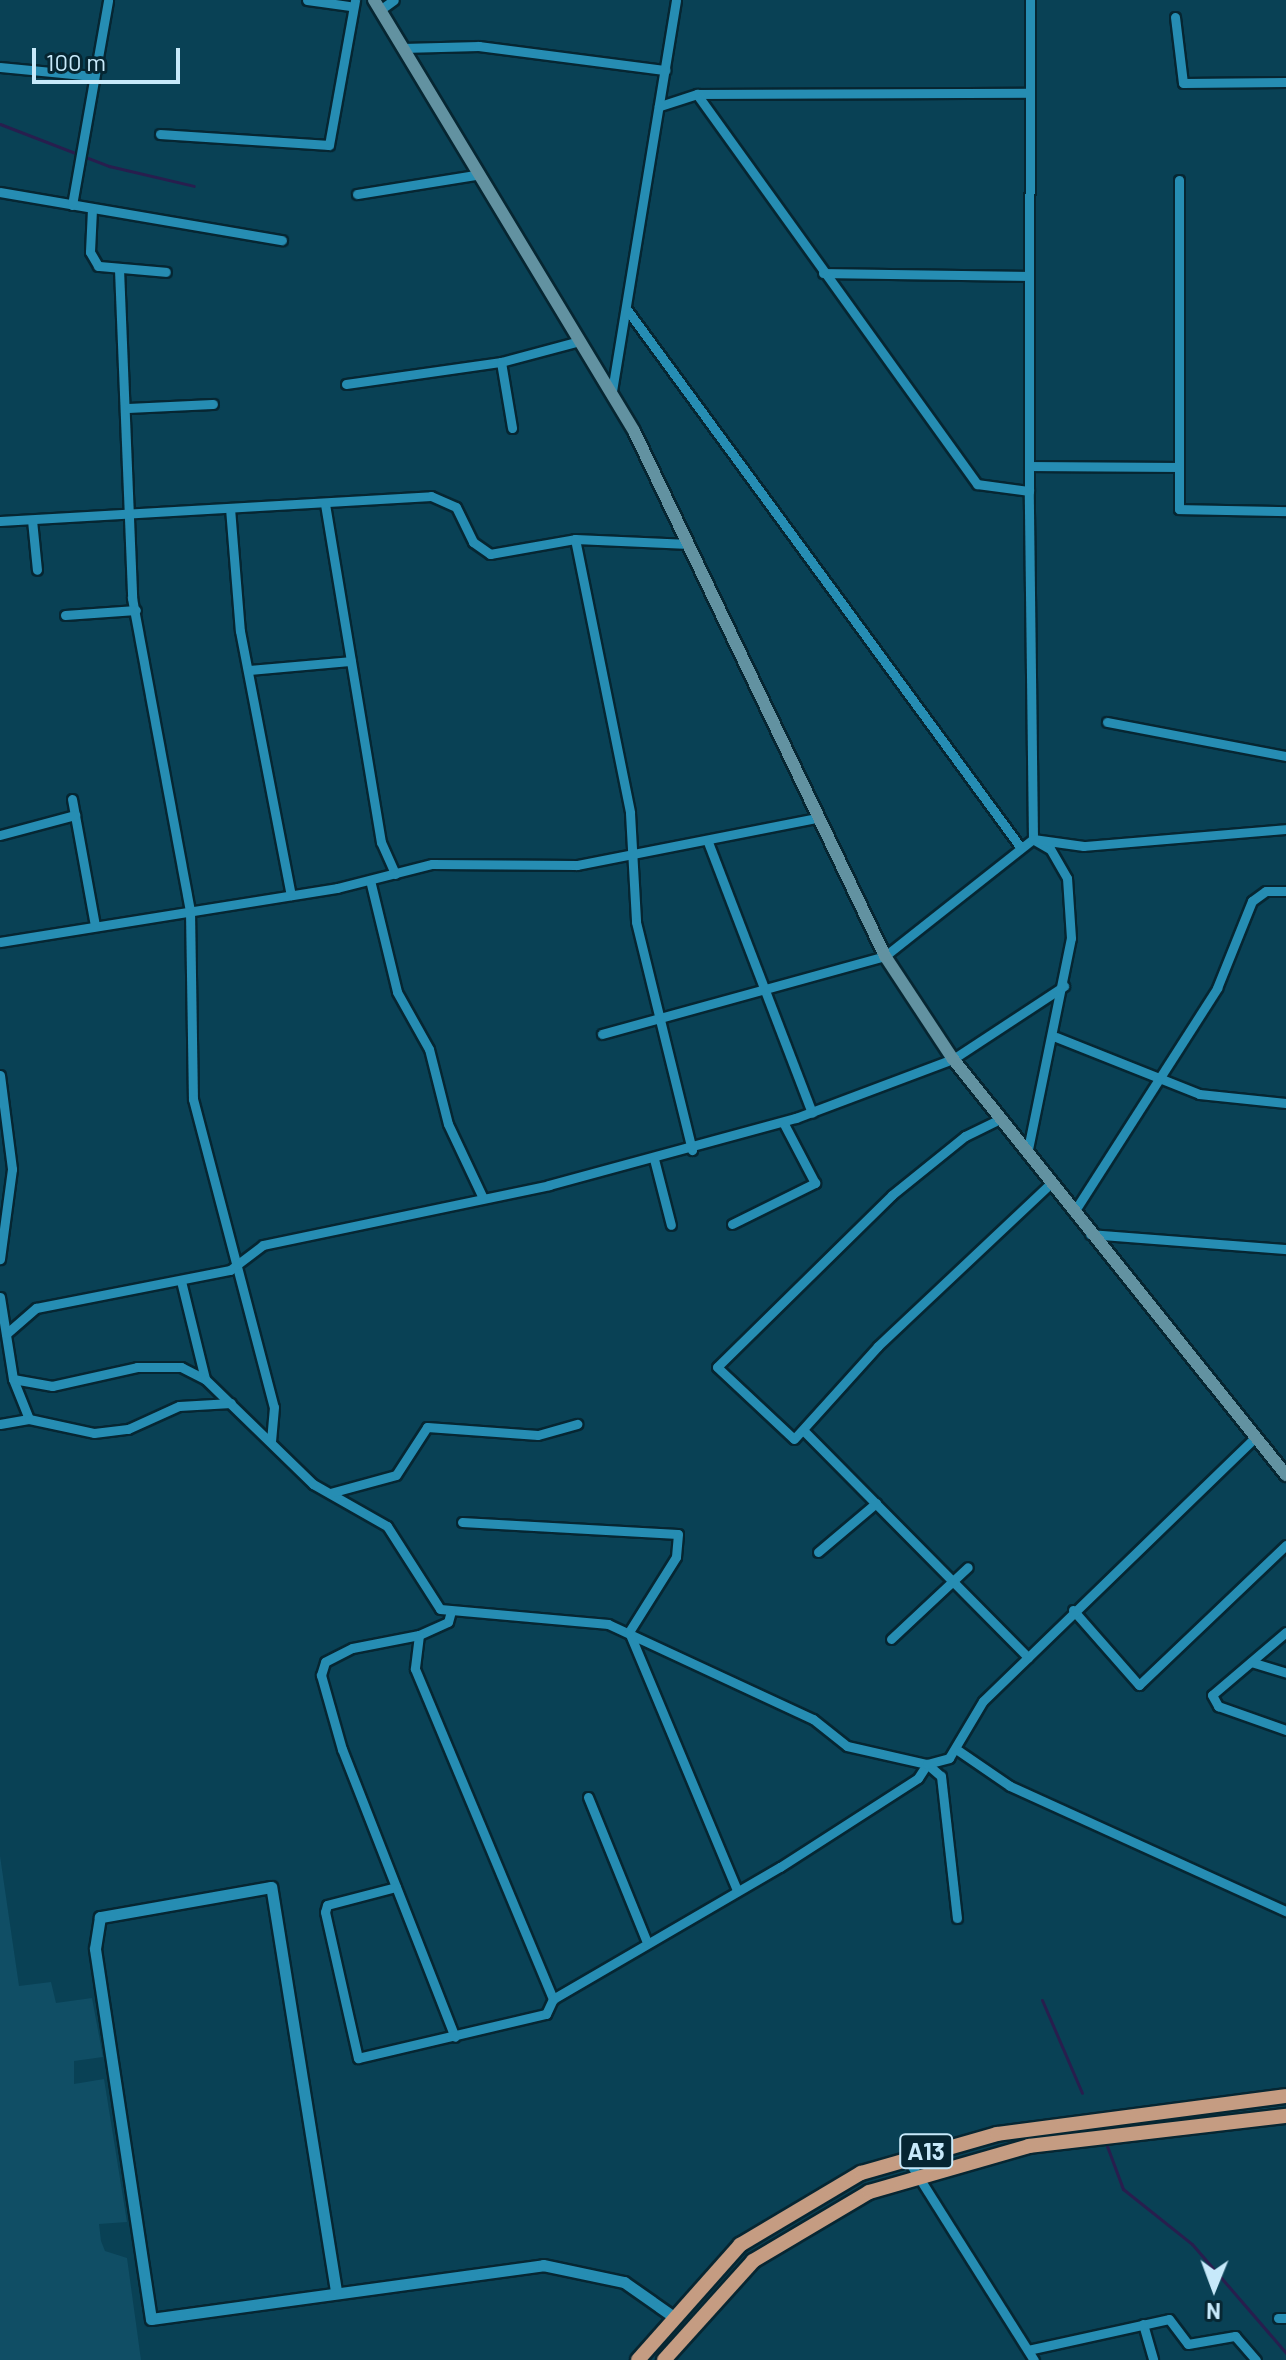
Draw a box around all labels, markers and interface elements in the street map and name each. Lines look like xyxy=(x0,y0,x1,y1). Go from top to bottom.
scale bar xyxy=(36,32,184,82)
text: 100 m xyxy=(46,47,106,76)
road number: A13 xyxy=(898,2131,954,2171)
north arrow xyxy=(1174,2248,1254,2328)
text: N xyxy=(1206,2299,1221,2325)

